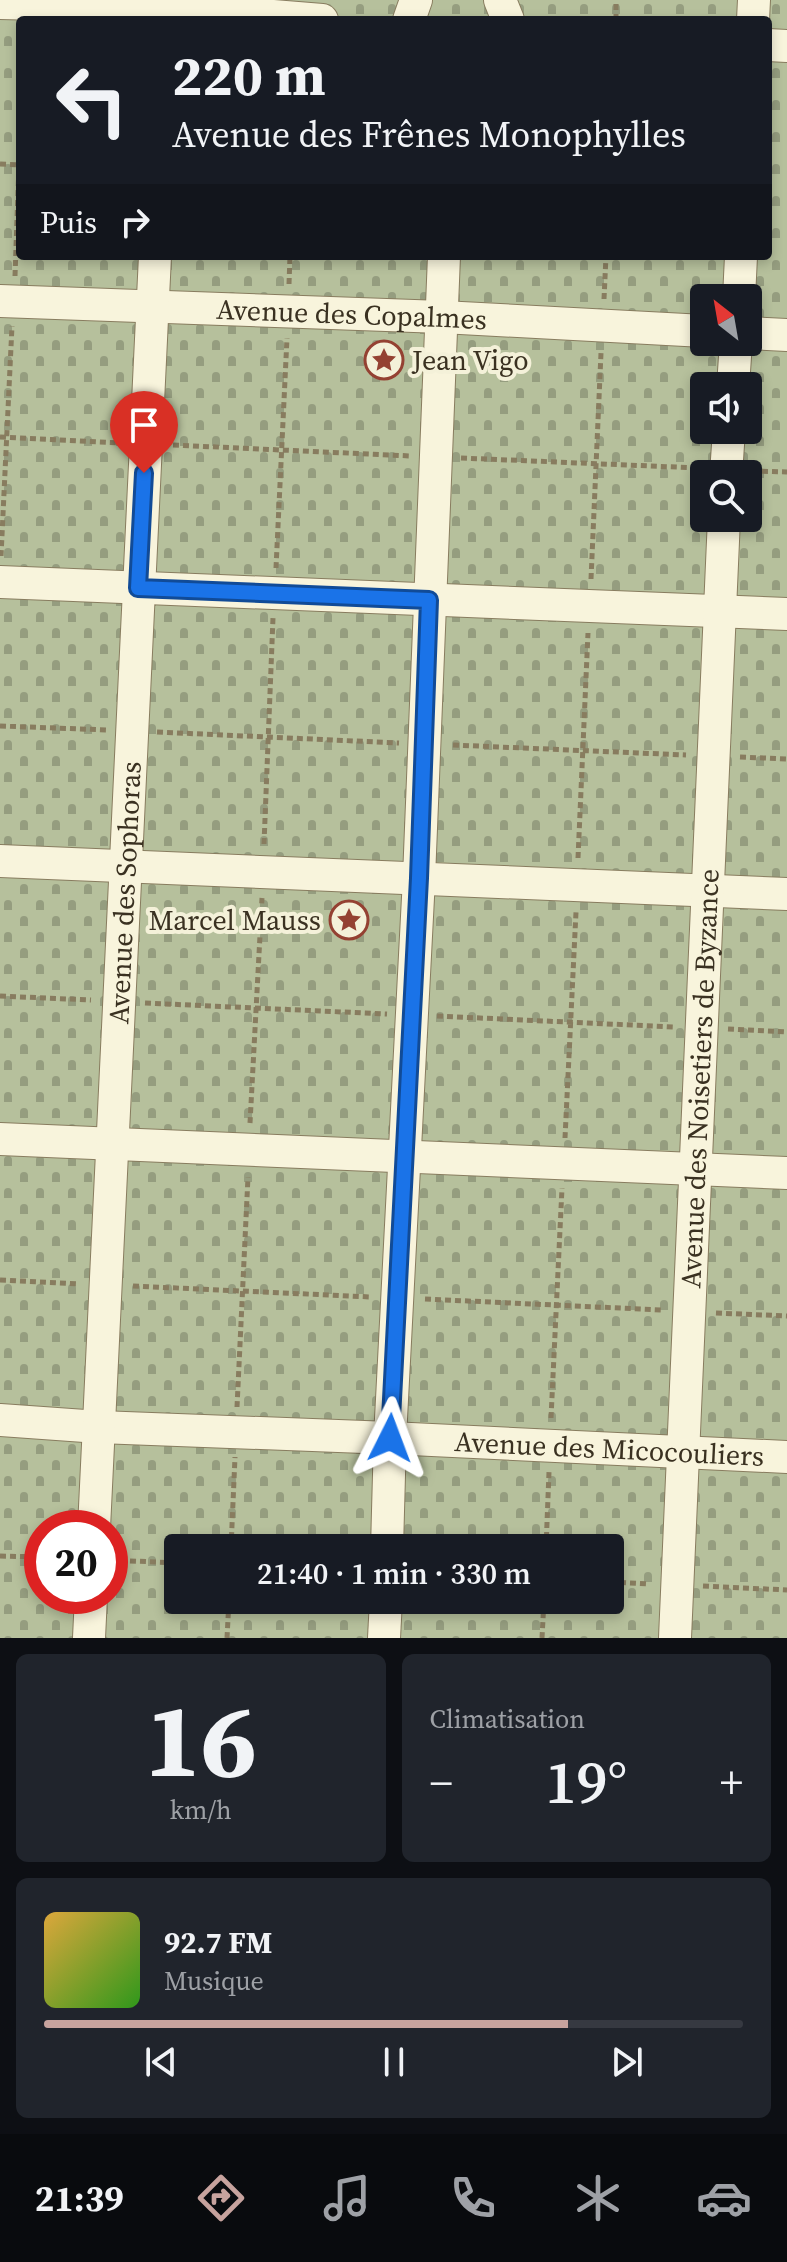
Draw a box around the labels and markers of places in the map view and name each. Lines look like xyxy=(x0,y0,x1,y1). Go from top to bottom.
place icon: Jean Vigo xyxy=(363,339,405,381)
place label: Jean Vigo xyxy=(411,341,529,379)
pin xyxy=(110,391,178,473)
place icon: Marcel Mauss xyxy=(328,899,370,941)
place label: Marcel Mauss xyxy=(149,901,321,939)

